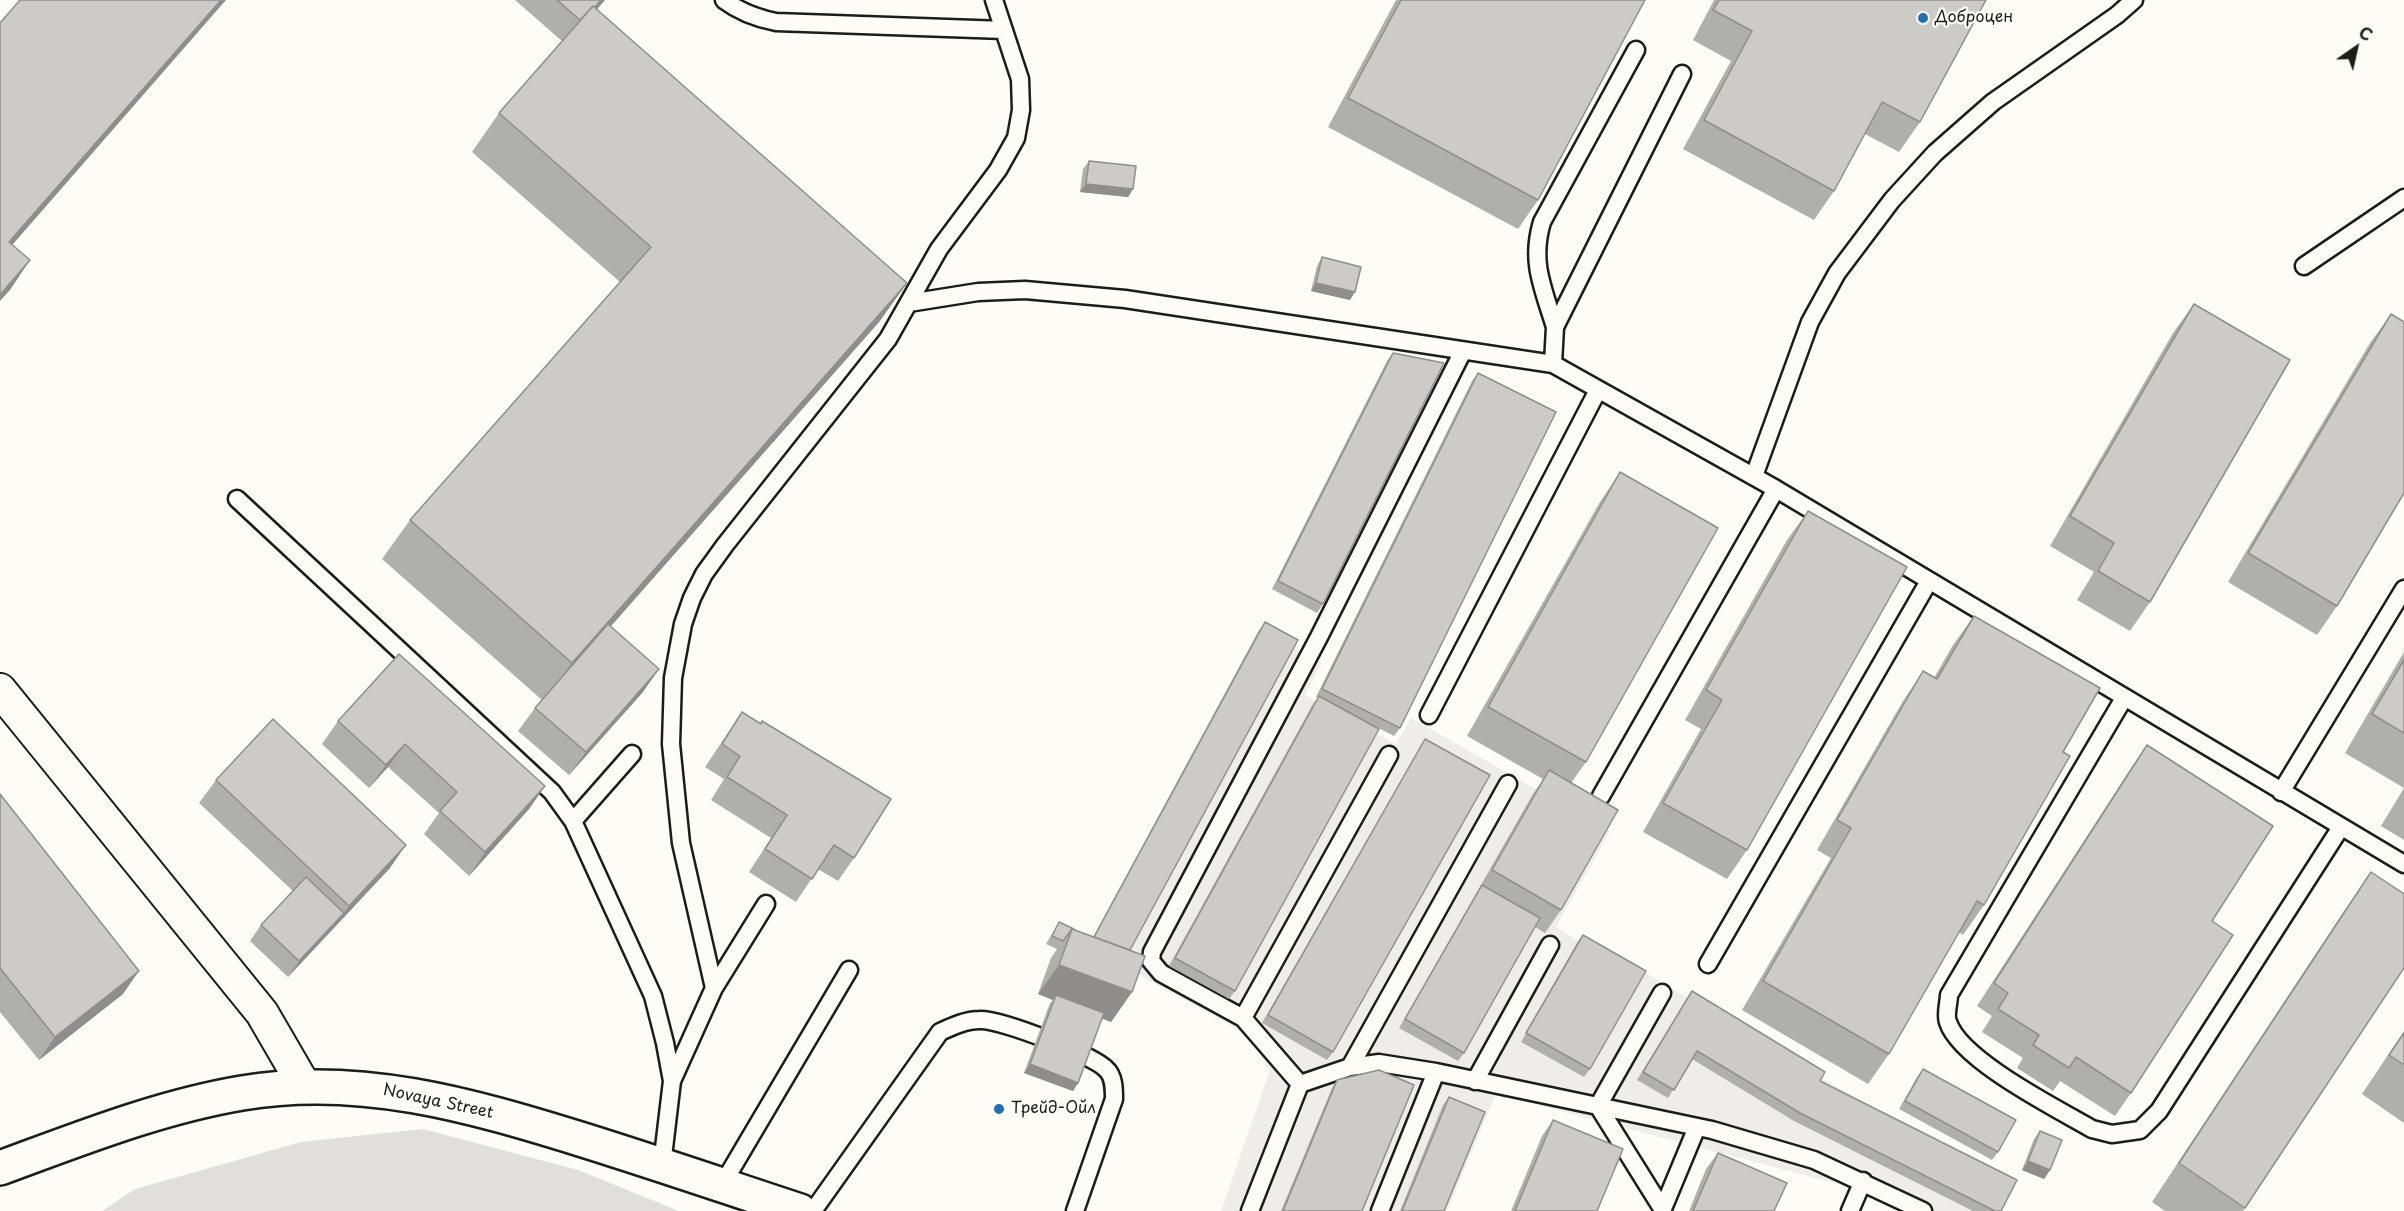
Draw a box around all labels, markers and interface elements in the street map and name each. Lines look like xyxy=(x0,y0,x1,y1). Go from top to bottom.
place label: Доброцен xyxy=(1935,8,2013,28)
marker: Доброцен xyxy=(1916,11,1930,25)
north arrow xyxy=(2326,18,2386,78)
text: С xyxy=(2354,20,2378,46)
street label: Novaya Street xyxy=(381,1081,495,1123)
place label: Трейд-Ойл xyxy=(1011,1099,1096,1119)
marker: Трейд-Ойл xyxy=(992,1102,1006,1116)

